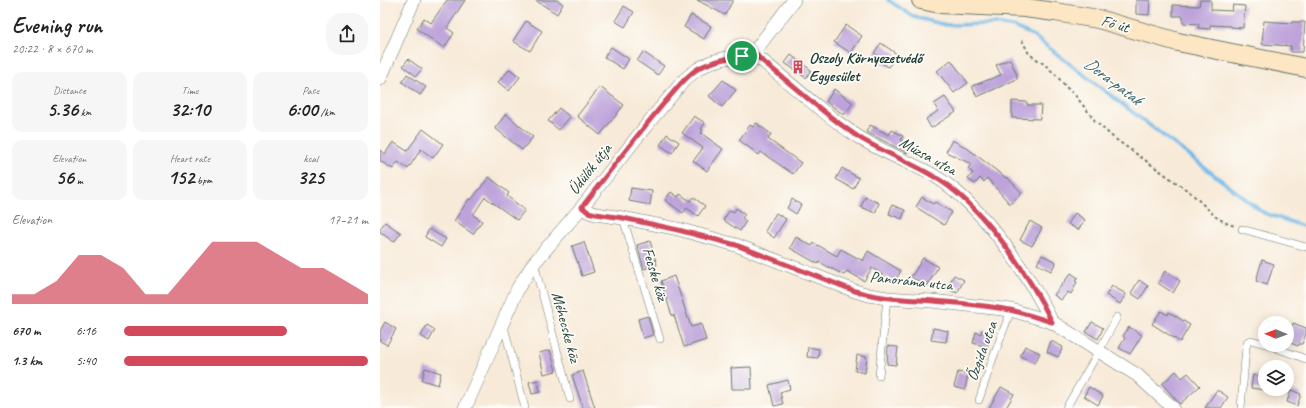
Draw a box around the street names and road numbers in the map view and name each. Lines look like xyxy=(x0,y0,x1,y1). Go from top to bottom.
street label: Fő út xyxy=(1099,11,1133,38)
street label: Múzsa utca xyxy=(896,132,961,181)
street label: Üdülők útja xyxy=(564,139,617,199)
street label: Fecske köz xyxy=(637,245,673,305)
street label: Panoráma utca xyxy=(869,267,955,295)
street label: Méhecske köz xyxy=(547,290,585,366)
street label: Őzgida utca xyxy=(962,317,1002,384)

